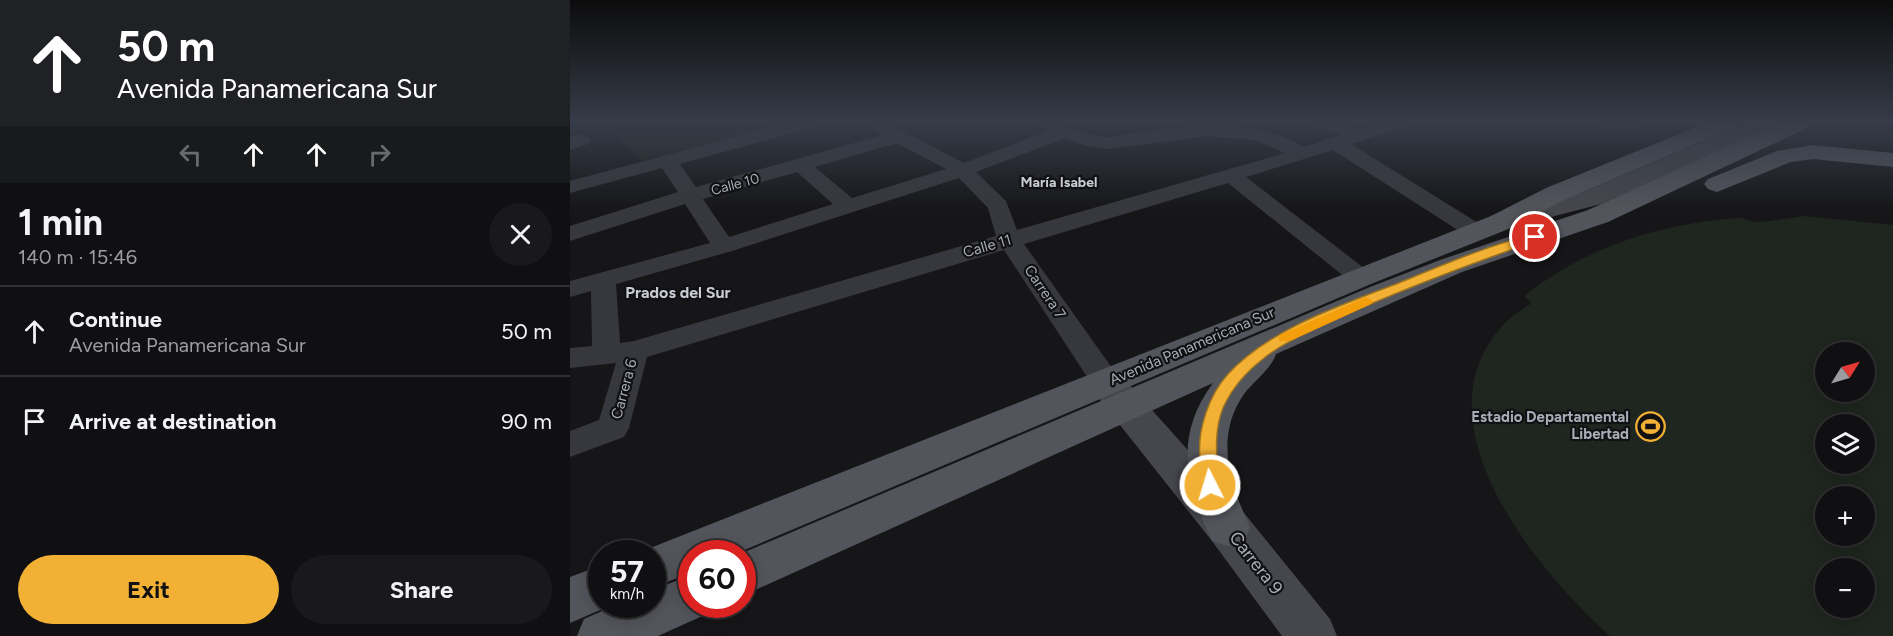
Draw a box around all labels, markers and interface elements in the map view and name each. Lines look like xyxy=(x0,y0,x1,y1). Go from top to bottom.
text: 50 m xyxy=(117,21,215,72)
icon: ahead xyxy=(18,24,96,102)
text: Avenida Panamericana Sur xyxy=(117,72,437,105)
icon: left xyxy=(174,138,207,171)
icon: ahead xyxy=(237,138,270,171)
icon: ahead xyxy=(300,138,333,171)
icon: right xyxy=(363,138,396,171)
street label: Calle 10 xyxy=(709,170,761,199)
district label: María Isabel xyxy=(1021,174,1097,191)
text: 1 min xyxy=(18,201,103,244)
button: close xyxy=(489,203,552,266)
pin xyxy=(1509,211,1560,262)
icon: arrive xyxy=(1518,220,1551,253)
street label: Calle 11 xyxy=(961,231,1013,261)
text: 140 m · 15:46 xyxy=(18,245,137,269)
street label: Carrera 7 xyxy=(1020,262,1070,322)
district label: Prados del Sur xyxy=(625,283,731,302)
street label: Avenida Panamericana Sur xyxy=(1107,303,1277,389)
text: Continue xyxy=(69,306,162,333)
icon: ahead xyxy=(18,315,51,348)
text: 50 m xyxy=(501,318,552,345)
text: Avenida Panamericana Sur xyxy=(69,333,306,357)
north arrow xyxy=(1815,342,1875,402)
map controls xyxy=(1815,342,1875,618)
street label: Carrera 6 xyxy=(607,356,641,421)
icon: arrive xyxy=(18,405,51,438)
text: Arrive at destination xyxy=(69,408,277,435)
text: 90 m xyxy=(501,408,552,435)
place label: Estadio Departamental Libertad xyxy=(1471,408,1629,443)
sports icon: Estadio Departamental Libertad xyxy=(1634,410,1666,442)
button: layers xyxy=(1815,414,1875,474)
position arrow xyxy=(1178,453,1242,517)
button: + xyxy=(1815,486,1875,546)
street label: Carrera 9 xyxy=(1225,527,1287,599)
speed limit sign: 60 xyxy=(678,540,756,618)
text: 57 xyxy=(610,553,644,590)
button: Exit xyxy=(18,555,279,624)
button: Share xyxy=(291,555,552,624)
button: − xyxy=(1815,558,1875,618)
text: km/h xyxy=(610,585,644,603)

